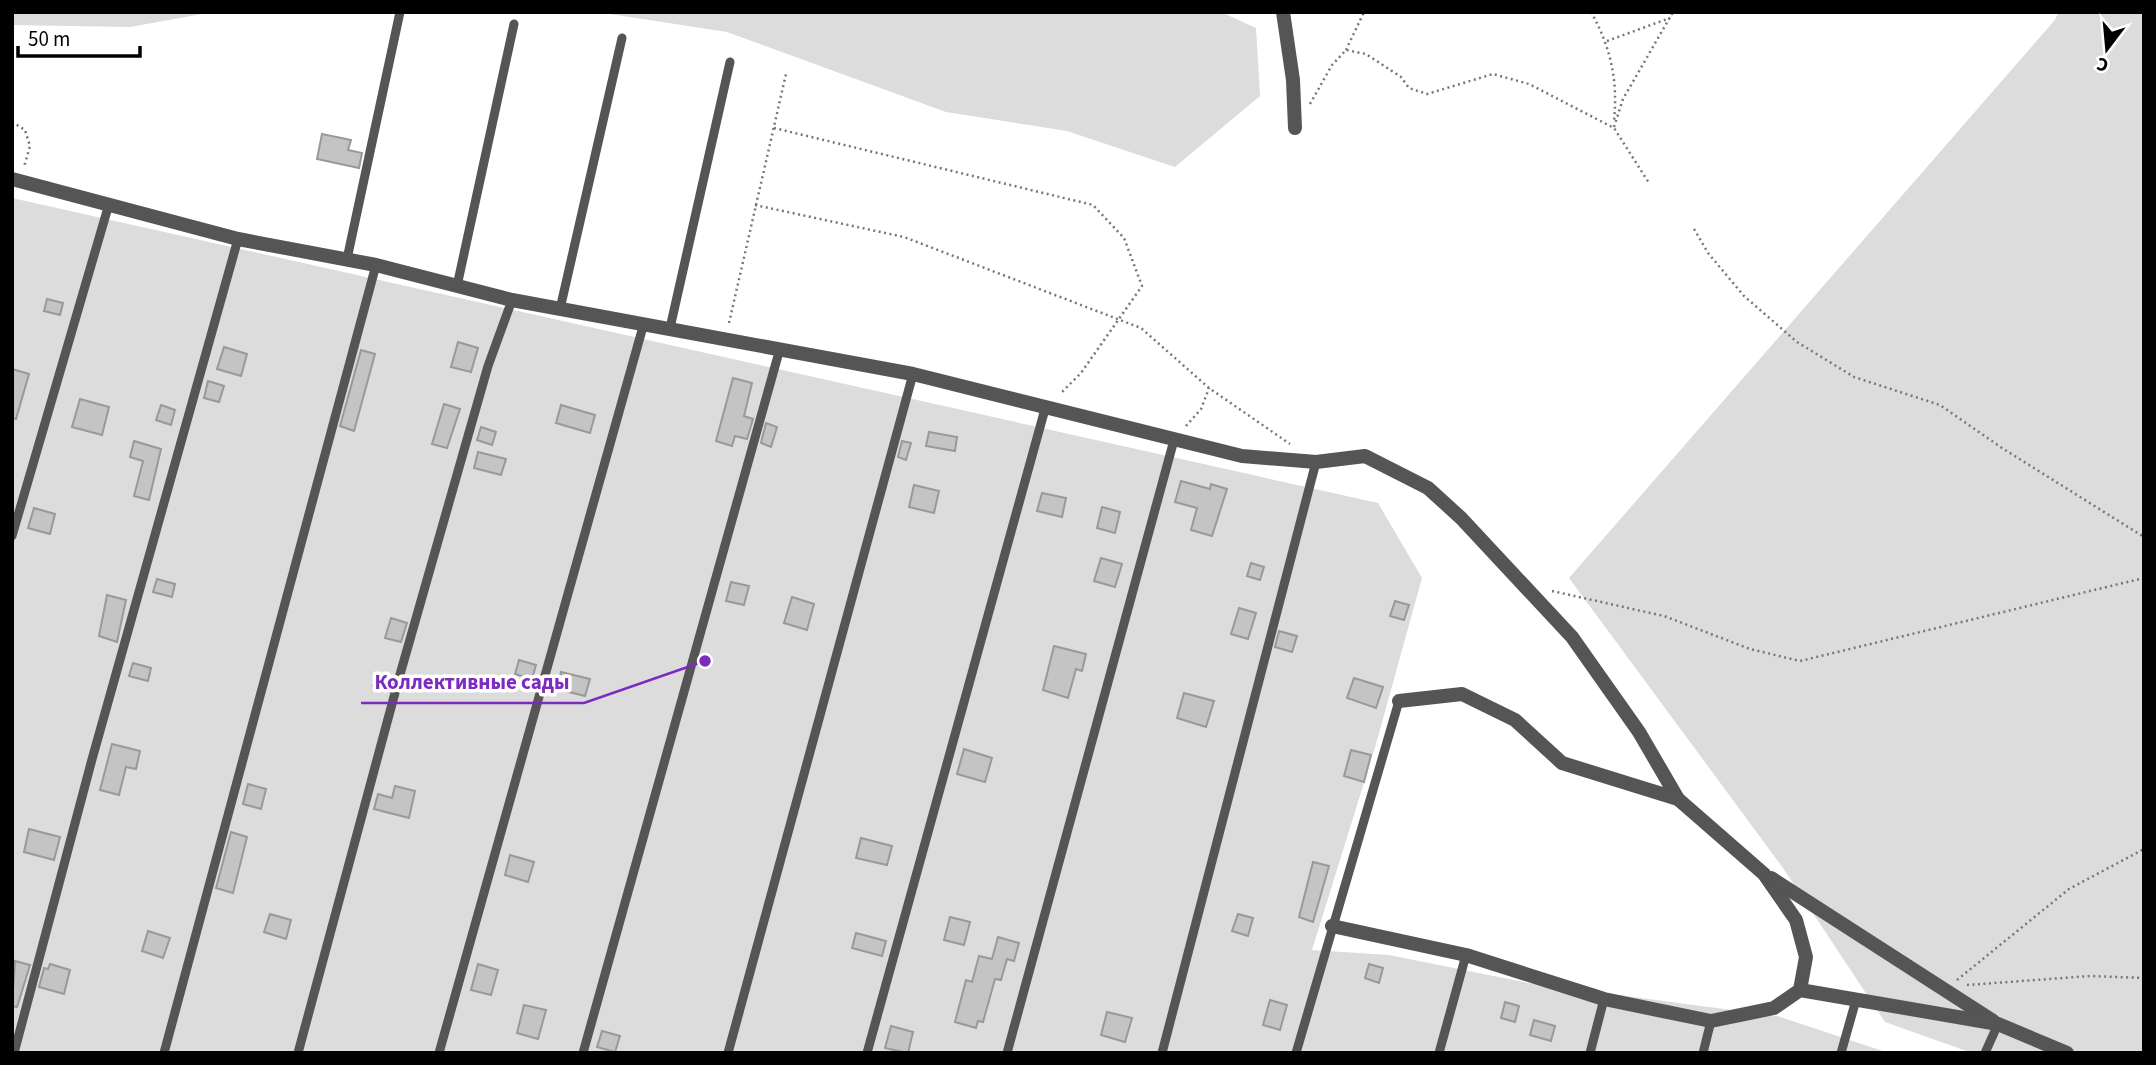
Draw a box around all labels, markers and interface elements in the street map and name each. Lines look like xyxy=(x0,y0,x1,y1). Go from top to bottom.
scale bar xyxy=(18,14,140,58)
north arrow xyxy=(2072,14,2142,84)
text: 50 m xyxy=(28,24,70,54)
text: С xyxy=(2094,49,2112,78)
callout: Коллективные сады xyxy=(361,661,584,703)
text: Коллективные сады xyxy=(374,667,570,697)

